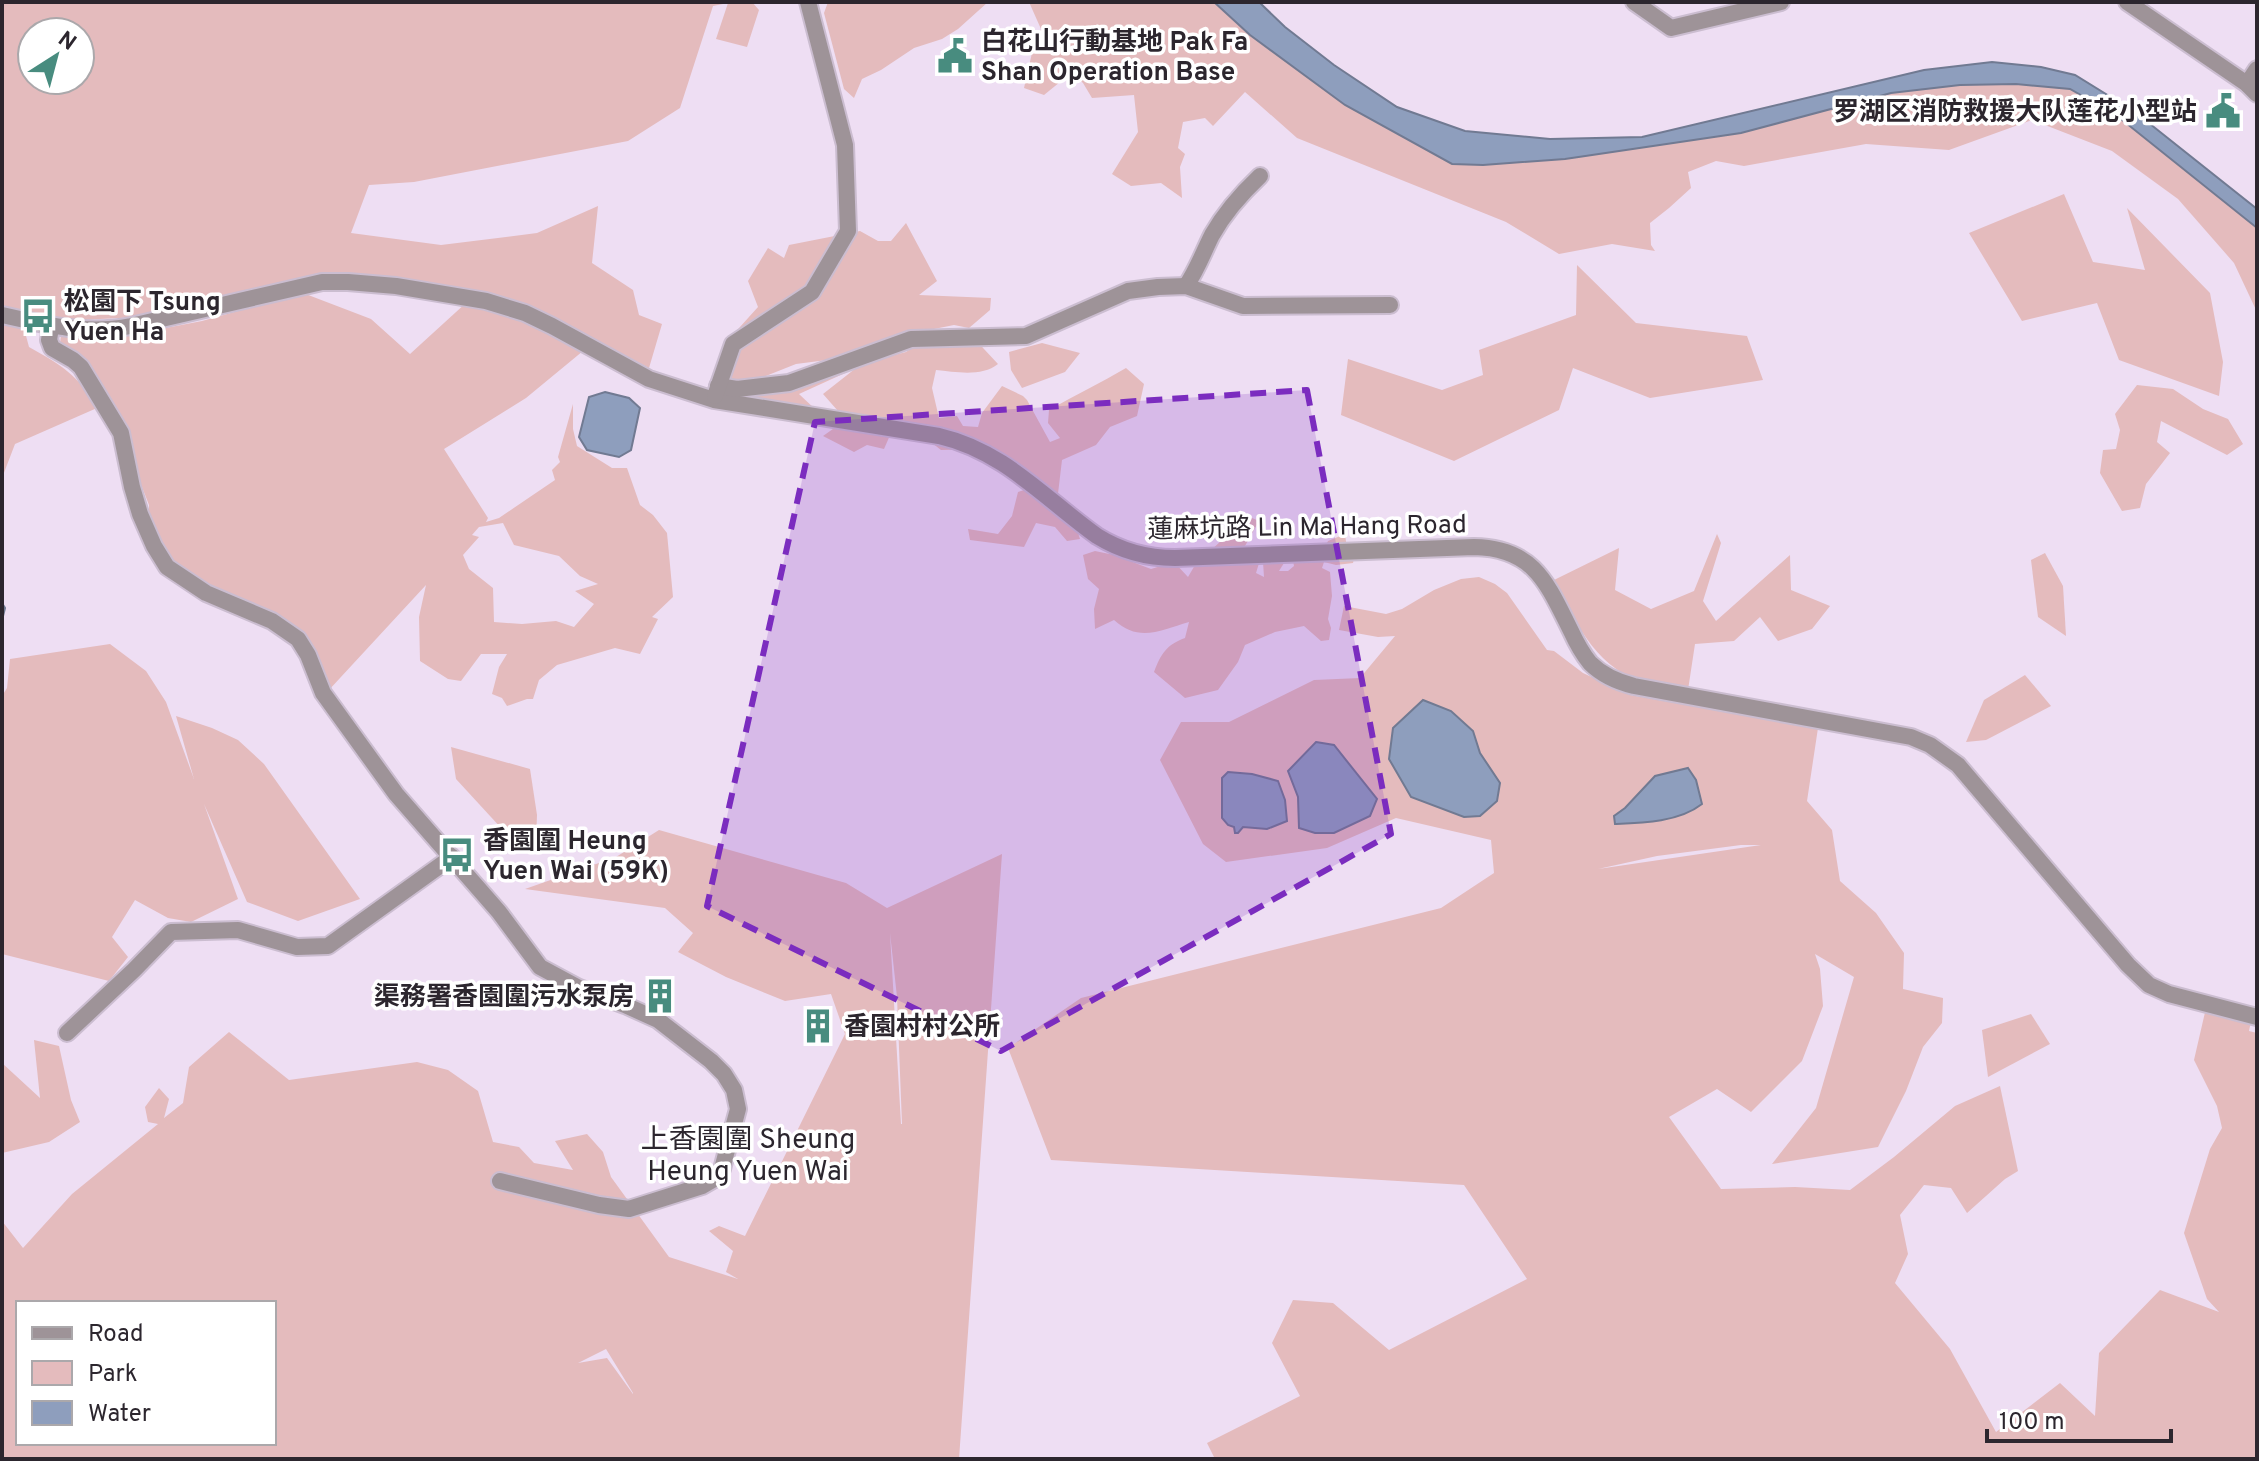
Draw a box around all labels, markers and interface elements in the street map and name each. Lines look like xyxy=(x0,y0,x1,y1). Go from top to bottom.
north arrow xyxy=(16,16,96,96)
text: N xyxy=(52,26,81,57)
place label: 白花山行動基地 Pak Fa Shan Operation Base xyxy=(981,27,1248,90)
public building icon: 白花山行動基地 Pak Fa Shan Operation Base xyxy=(936,37,974,75)
public building icon: 罗湖区消防救援大队莲花小型站 xyxy=(2204,92,2242,130)
place label: 罗湖区消防救援大队莲花小型站 xyxy=(1833,97,2197,130)
place label: 松園下 Tsung Yuen Ha xyxy=(64,287,221,350)
bus stop icon: 松園下 Tsung Yuen Ha xyxy=(19,297,57,335)
street label: 蓮麻坑路 Lin Ma Hang Road xyxy=(1147,509,1467,548)
place label: 香園圍 Heung Yuen Wai (59K) xyxy=(483,826,669,889)
bus stop icon: 香園圍 Heung Yuen Wai (59K) xyxy=(438,836,476,874)
building icon: 渠務署香園圍污水泵房 xyxy=(641,977,679,1015)
place label: 渠務署香園圍污水泵房 xyxy=(374,982,634,1015)
building icon: 香園村村公所 xyxy=(799,1007,837,1045)
place label: 香園村村公所 xyxy=(844,1012,1000,1045)
district label: 上香園圍 Sheung Heung Yuen Wai xyxy=(641,1123,855,1191)
legend xyxy=(16,1301,276,1445)
text: Road xyxy=(88,1320,144,1350)
text: Park xyxy=(88,1360,138,1390)
scale bar xyxy=(1987,1393,2171,1443)
text: Water xyxy=(88,1400,151,1430)
text: 100 m xyxy=(1999,1408,2065,1438)

